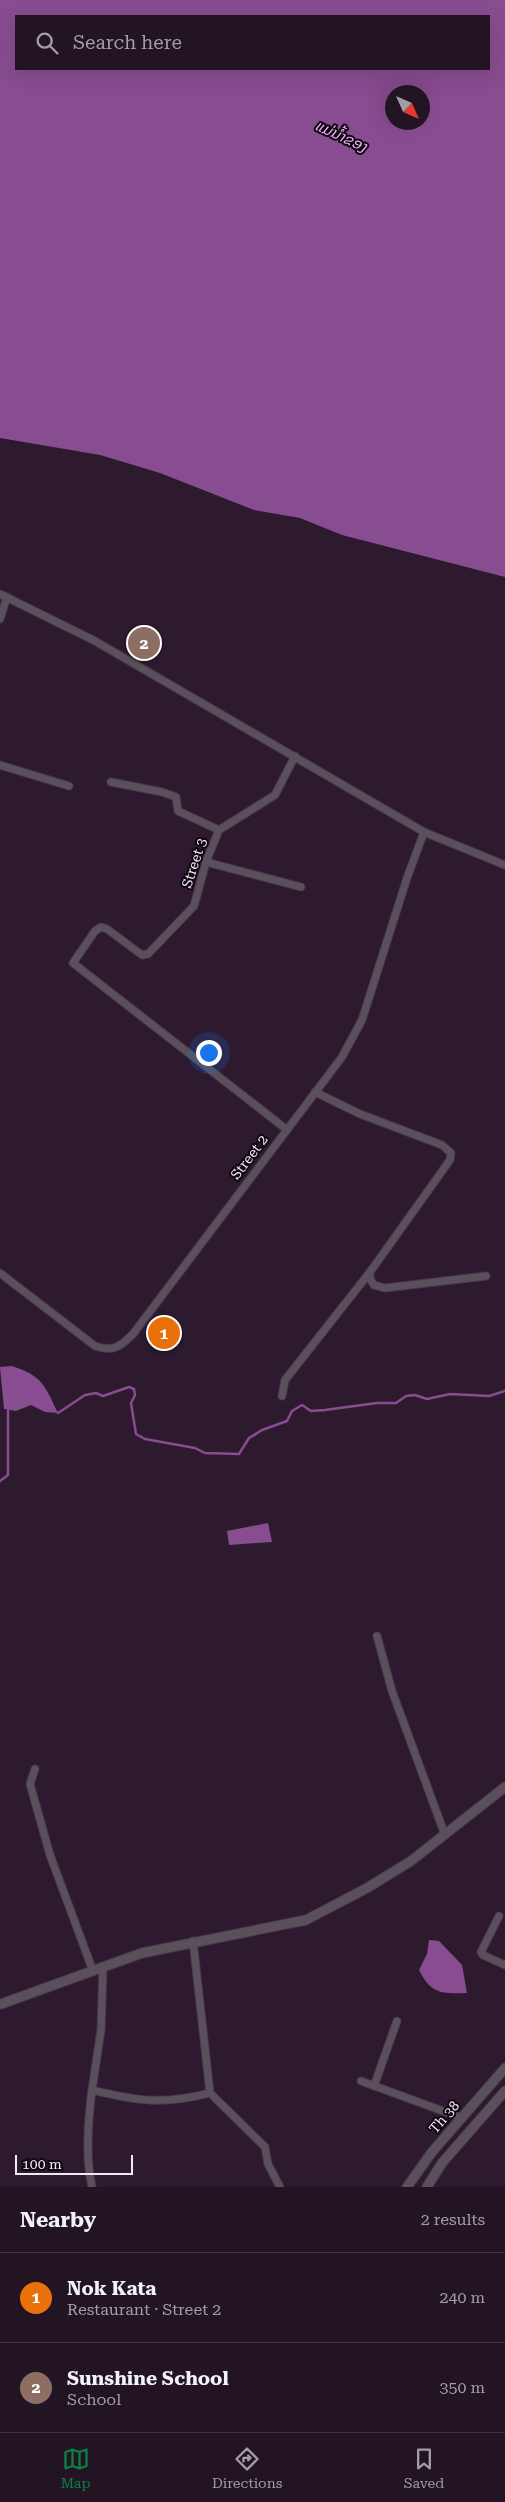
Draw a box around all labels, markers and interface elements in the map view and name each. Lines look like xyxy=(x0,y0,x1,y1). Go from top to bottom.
search box xyxy=(15,15,490,70)
icon: search xyxy=(33,29,61,57)
text: Search here xyxy=(73,31,182,54)
north arrow xyxy=(385,85,430,130)
water label: ແມ່ນ້ຳຂອງ xyxy=(312,113,372,156)
pin: 2 xyxy=(128,624,160,662)
street label: Street 3 xyxy=(178,836,210,890)
your location xyxy=(196,1040,222,1066)
street label: Street 2 xyxy=(227,1131,271,1182)
pin: 1 xyxy=(148,1314,180,1352)
street label: Th 38 xyxy=(426,2097,462,2136)
scale bar xyxy=(15,2152,132,2175)
text: 100 m xyxy=(22,2156,62,2172)
text: Nearby xyxy=(20,2208,96,2232)
text: 2 results xyxy=(421,2210,485,2229)
text: Nok Kata xyxy=(67,2277,156,2300)
text: 1 xyxy=(32,2288,40,2307)
text: 240 m xyxy=(439,2288,485,2307)
text: Restaurant · Street 2 xyxy=(67,2300,221,2319)
text: Sunshine School xyxy=(67,2367,229,2390)
text: 2 xyxy=(32,2378,40,2397)
text: 350 m xyxy=(439,2378,485,2397)
text: School xyxy=(67,2390,121,2409)
tab: Map xyxy=(61,2445,91,2491)
tab: Directions xyxy=(212,2445,282,2491)
tab: Saved xyxy=(404,2445,444,2491)

